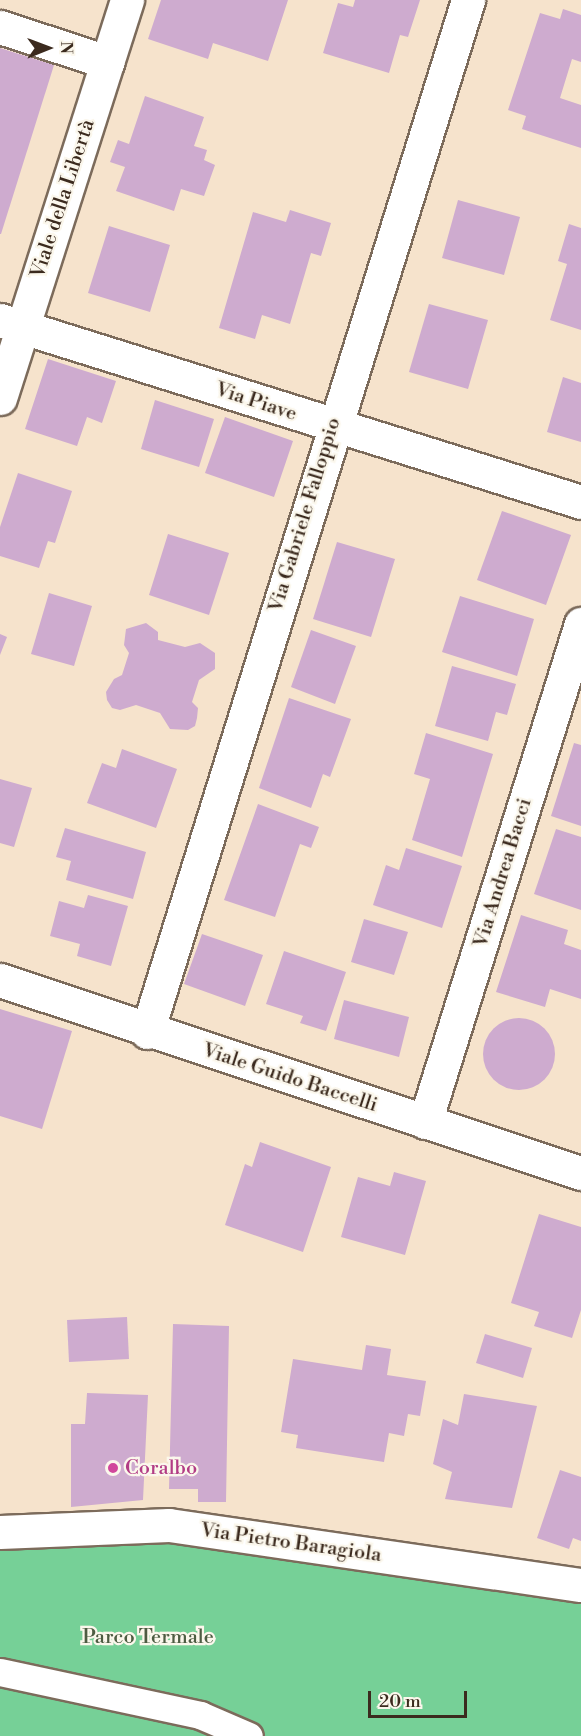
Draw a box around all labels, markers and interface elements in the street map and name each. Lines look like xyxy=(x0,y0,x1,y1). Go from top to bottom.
north arrow xyxy=(18,18,78,78)
text: N xyxy=(56,41,76,54)
street label: Viale della Libertà xyxy=(26,117,100,281)
street label: Via Piave xyxy=(212,378,300,426)
street label: Via Gabriele Falloppio xyxy=(264,415,346,615)
street label: Via Andrea Bacci xyxy=(469,795,537,951)
street label: Viale Guido Baccelli xyxy=(200,1038,380,1118)
place label: Coralbo xyxy=(125,1456,197,1480)
marker: Coralbo xyxy=(106,1461,120,1475)
street label: Via Pietro Baragiola xyxy=(199,1518,383,1568)
park label: Parco Termale xyxy=(82,1625,214,1649)
scale bar xyxy=(371,1679,470,1717)
text: 20 m xyxy=(379,1690,421,1713)

